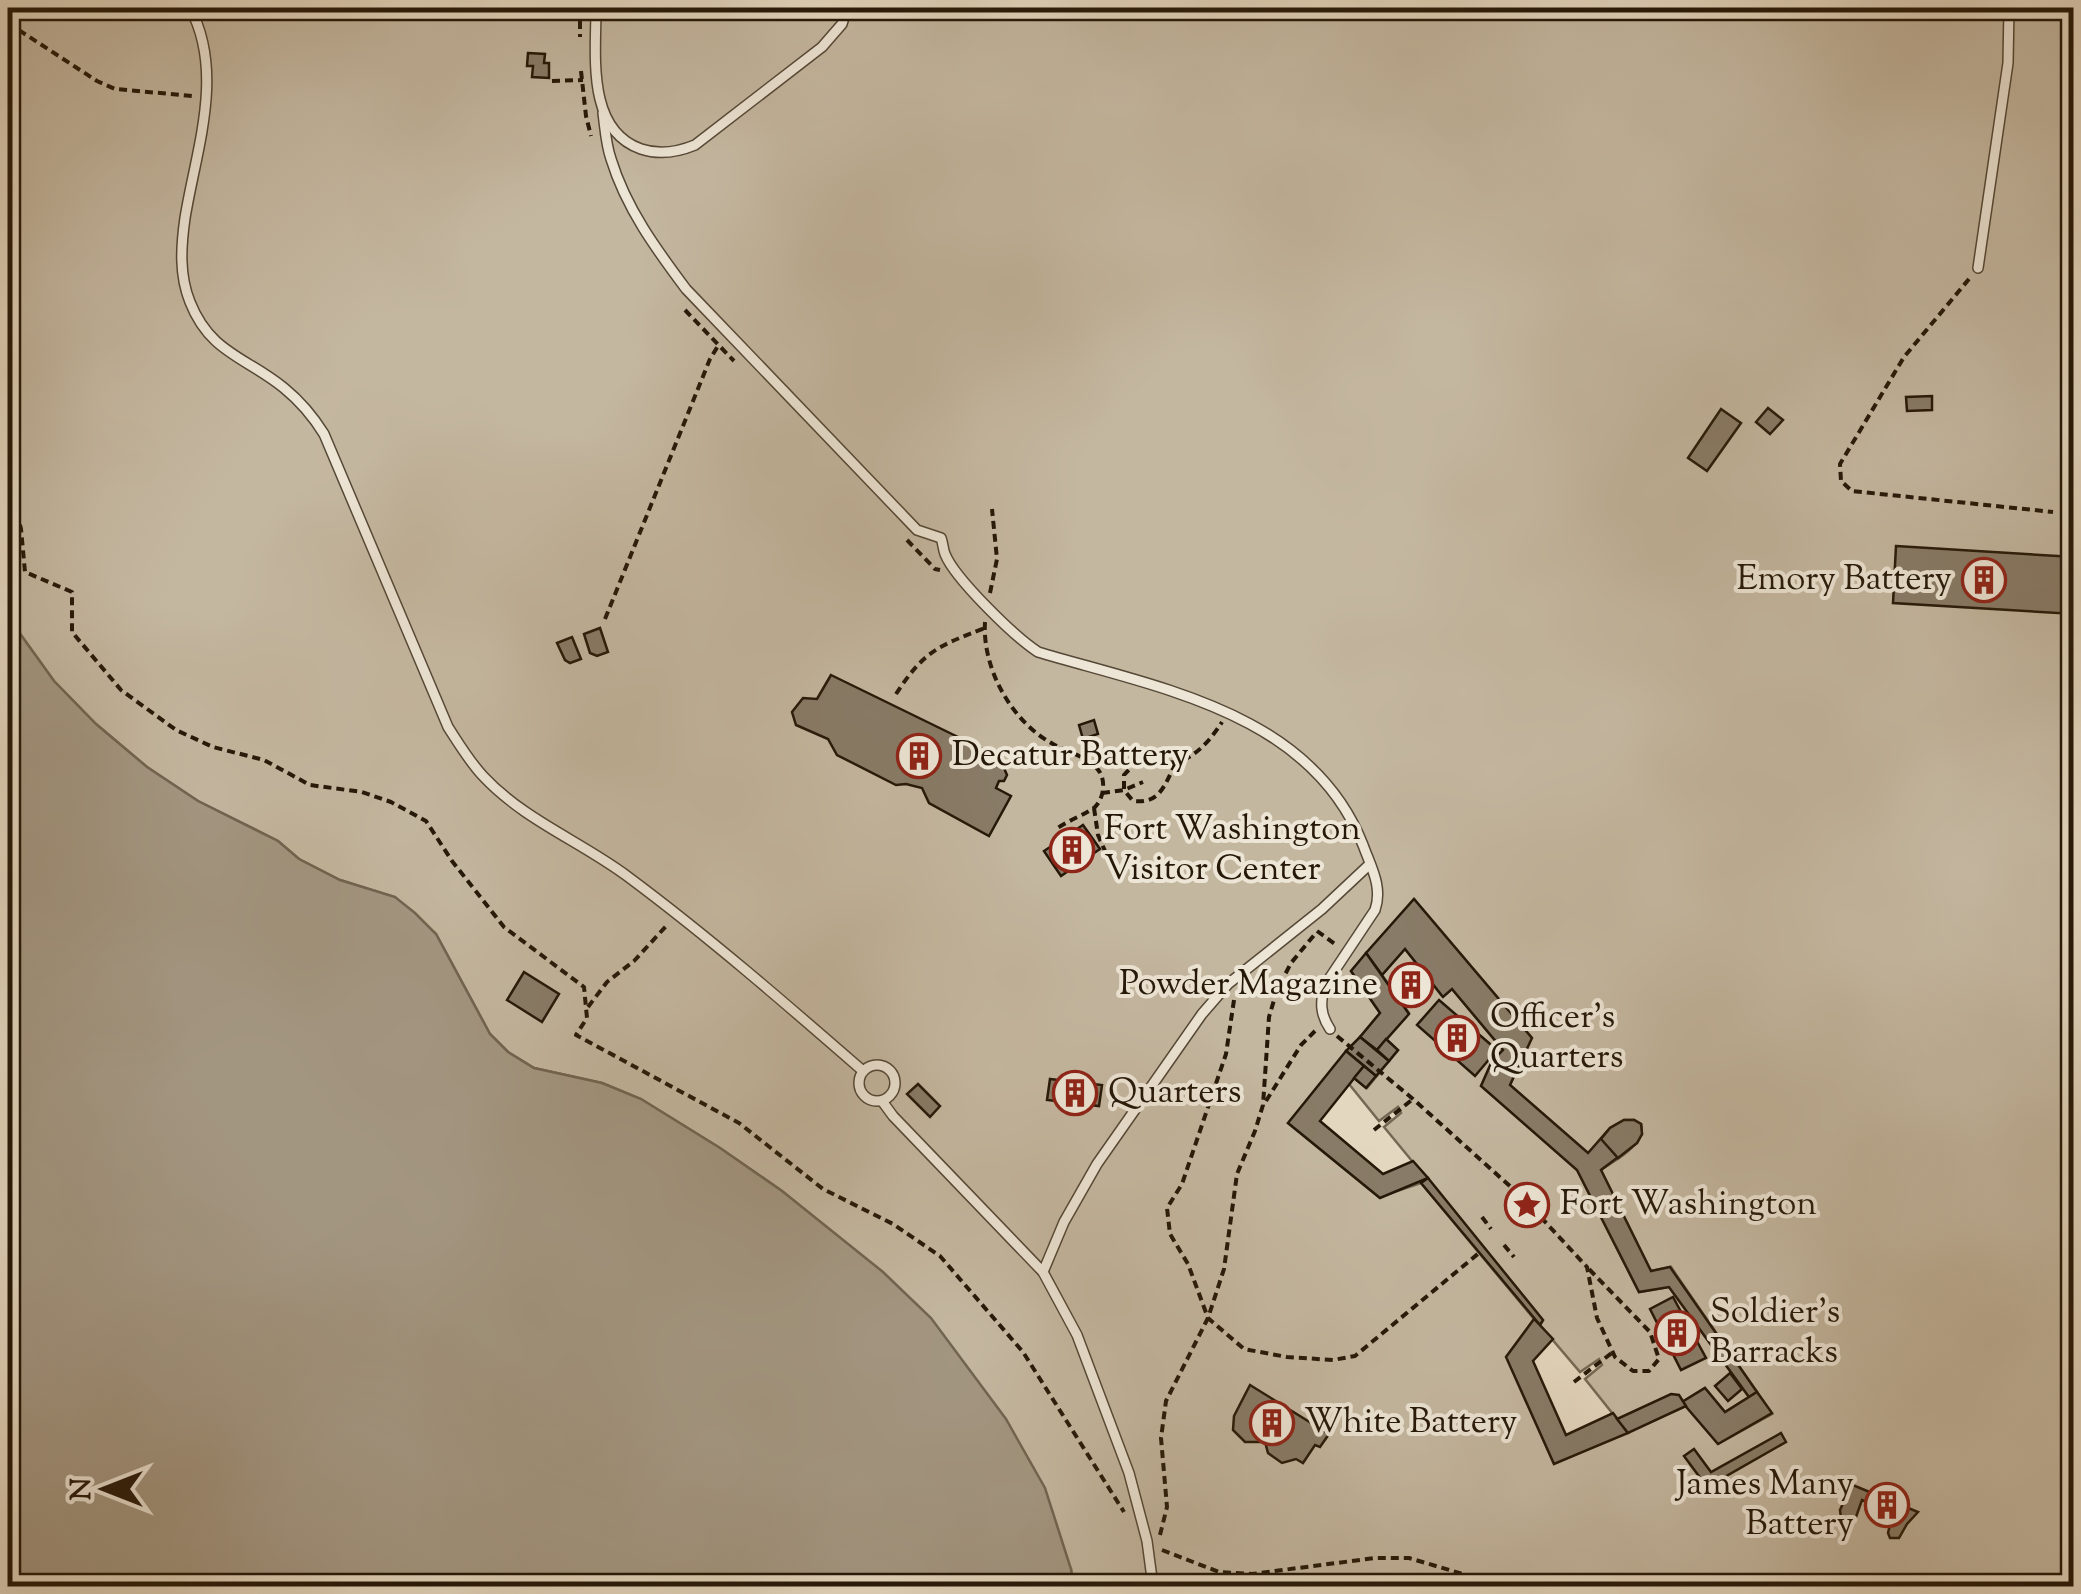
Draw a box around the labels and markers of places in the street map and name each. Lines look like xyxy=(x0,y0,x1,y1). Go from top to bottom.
place label: Emory Battery xyxy=(1736,555,1952,606)
building icon: Emory Battery xyxy=(1961,557,2007,603)
place label: Decatur Battery xyxy=(952,731,1189,782)
building icon: Decatur Battery xyxy=(896,733,942,779)
place label: Fort Washington Visitor Center xyxy=(1104,805,1361,896)
building icon: Fort Washington Visitor Center xyxy=(1049,827,1095,873)
place label: Powder Magazine xyxy=(1119,960,1378,1011)
building icon: Powder Magazine xyxy=(1388,962,1434,1008)
place label: Officer's Quarters xyxy=(1490,993,1623,1084)
building icon: Officer's Quarters xyxy=(1434,1015,1480,1061)
place label: Quarters xyxy=(1108,1068,1241,1119)
building icon: Quarters xyxy=(1052,1070,1098,1116)
place label: Fort Washington xyxy=(1560,1180,1817,1231)
place icon: Fort Washington xyxy=(1504,1182,1550,1228)
place label: Soldier's Barracks xyxy=(1710,1288,1840,1379)
building icon: Soldier's Barracks xyxy=(1654,1310,1700,1356)
place label: White Battery xyxy=(1304,1398,1518,1449)
building icon: White Battery xyxy=(1249,1400,1295,1446)
place label: James Many Battery xyxy=(1674,1460,1854,1551)
building icon: James Many Battery xyxy=(1864,1482,1910,1528)

